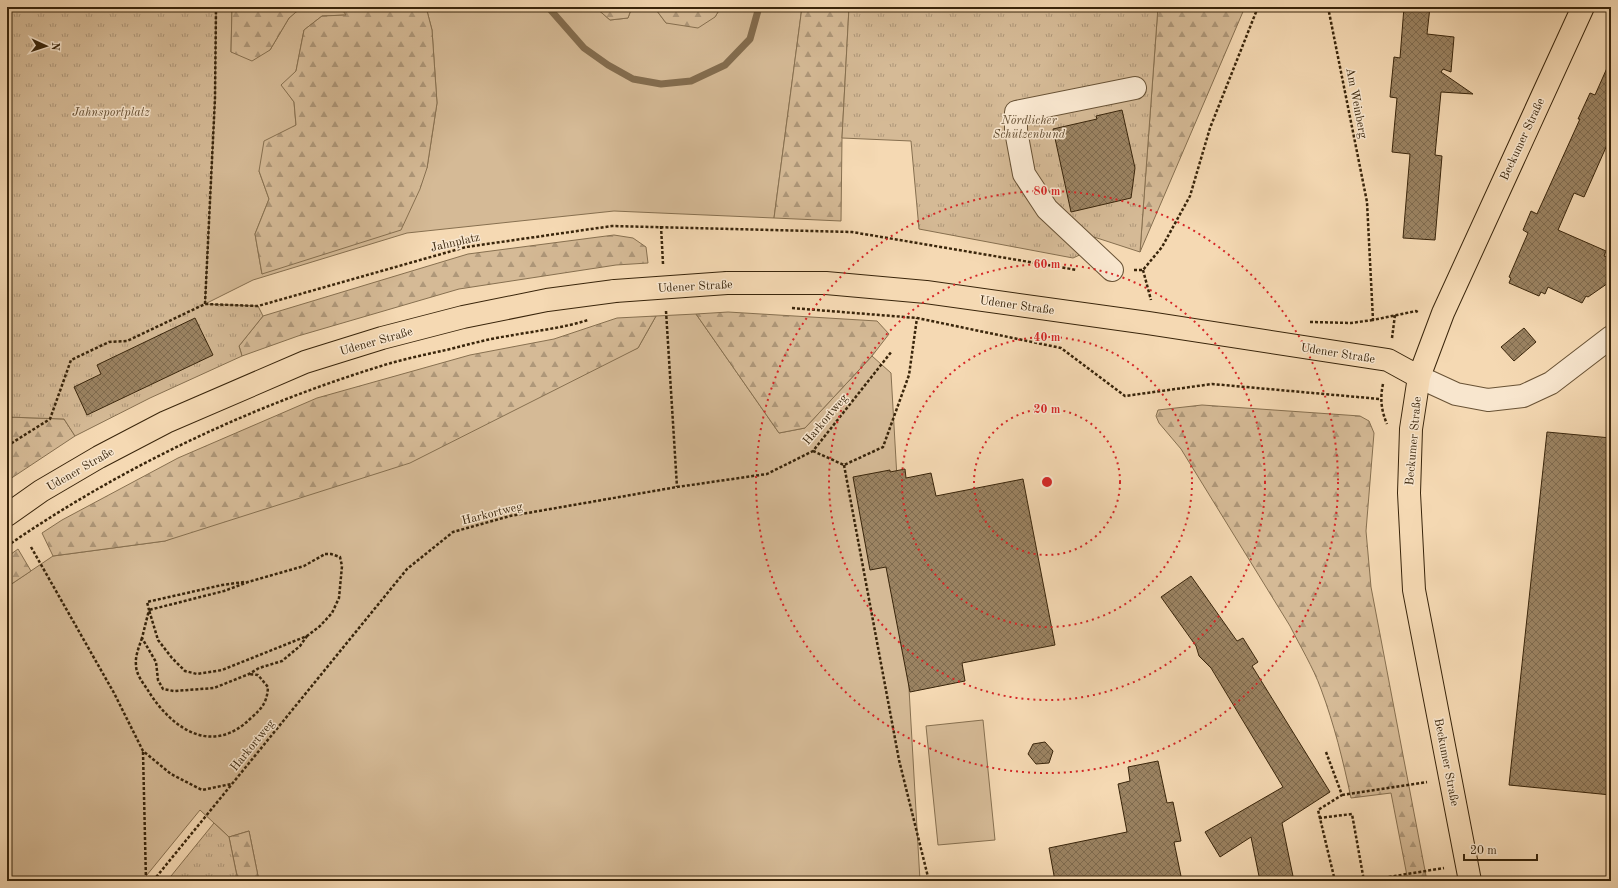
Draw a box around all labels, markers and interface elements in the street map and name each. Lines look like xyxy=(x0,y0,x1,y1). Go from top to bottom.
north arrow xyxy=(26,26,66,66)
text: N xyxy=(49,42,60,52)
street label: Am Weinberg xyxy=(1343,67,1369,140)
street label: Beckumer Straße xyxy=(1499,96,1547,182)
park label: Jahnsportplatz xyxy=(72,107,150,119)
park label: Nördlicher Schützenbund xyxy=(993,114,1066,141)
text: 80 m xyxy=(1034,186,1061,198)
street label: Jahnplatz xyxy=(429,231,481,254)
text: 60 m xyxy=(1034,259,1061,271)
street label: Udener Straße xyxy=(657,279,733,295)
street label: Udener Straße xyxy=(979,295,1055,317)
street label: Udener Straße xyxy=(338,326,415,358)
text: 40 m xyxy=(1034,332,1061,344)
street label: Udener Straße xyxy=(1300,342,1376,366)
street label: Harkortweg xyxy=(801,392,851,447)
street label: Beckumer Straße xyxy=(1404,396,1424,486)
text: 20 m xyxy=(1034,404,1061,416)
street label: Udener Straße xyxy=(45,446,116,494)
centre of rings xyxy=(1040,475,1054,489)
street label: Harkortweg xyxy=(461,500,524,527)
street label: Harkortweg xyxy=(228,717,277,774)
street label: Beckumer Straße xyxy=(1432,717,1461,808)
scale bar xyxy=(1464,836,1537,862)
text: 20 m xyxy=(1470,845,1497,857)

